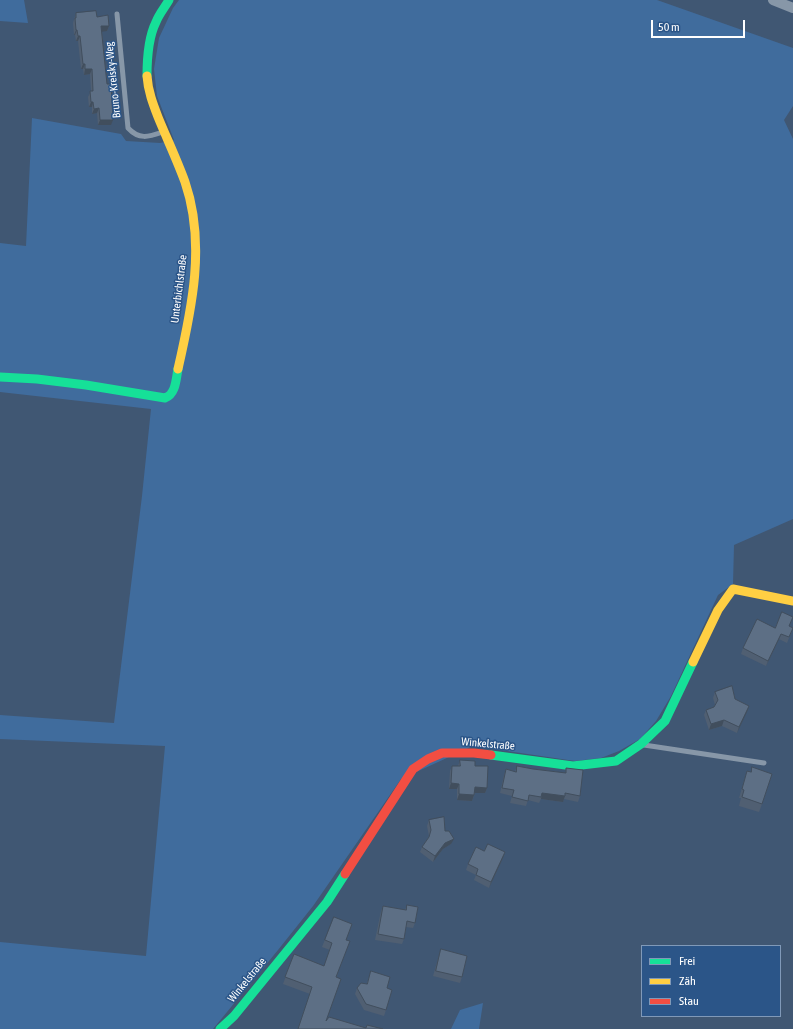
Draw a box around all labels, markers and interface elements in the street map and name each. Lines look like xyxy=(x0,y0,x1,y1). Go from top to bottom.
scale bar xyxy=(653,12,747,38)
text: 50 m xyxy=(658,20,680,34)
street label: Bruno-Kreisky-Weg xyxy=(102,41,124,119)
street label: Unterbichlstraße xyxy=(168,254,190,324)
street label: Winkelstraße xyxy=(461,735,515,753)
legend xyxy=(641,945,781,1017)
text: Frei xyxy=(679,954,695,968)
street label: Winkelstraße xyxy=(225,955,269,1005)
text: Zäh xyxy=(679,974,696,988)
text: Stau xyxy=(679,994,699,1008)

